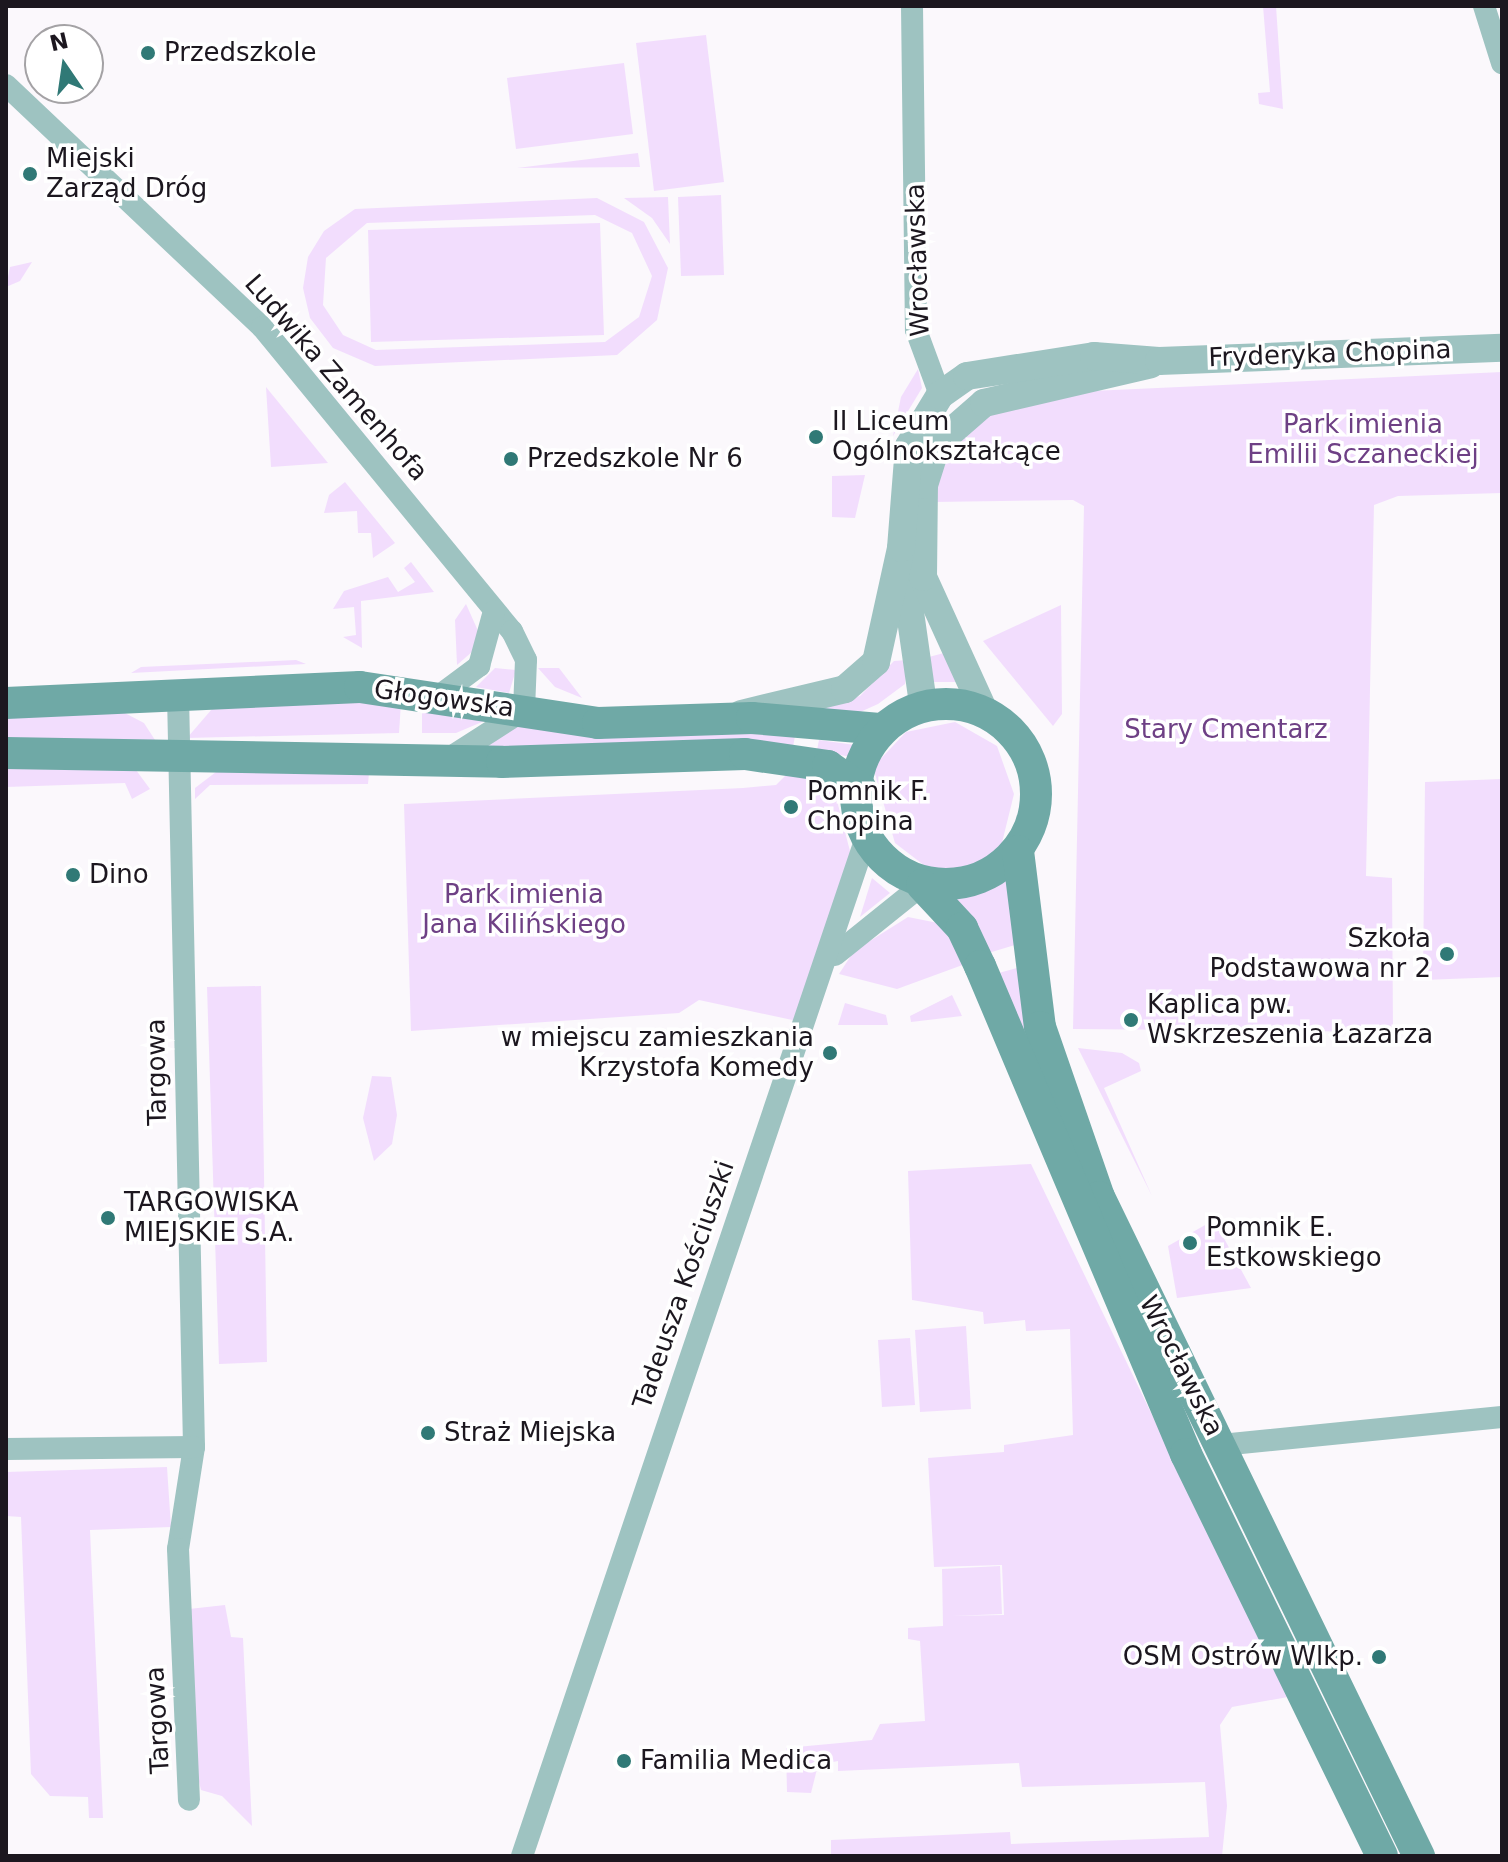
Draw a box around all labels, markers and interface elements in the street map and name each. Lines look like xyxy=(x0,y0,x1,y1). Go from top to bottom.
north arrow xyxy=(24,24,104,104)
text: N xyxy=(47,28,71,56)
place label: Przedszkole xyxy=(164,37,317,69)
marker: Przedszkole xyxy=(139,44,157,62)
place label: Miejski Zarząd Dróg xyxy=(46,143,207,204)
marker: Miejski Zarząd Dróg xyxy=(21,165,39,183)
street label: Wrocławska xyxy=(900,183,936,337)
street label: Ludwika Zamenhofa xyxy=(238,268,434,488)
street label: Fryderyka Chopina xyxy=(1208,334,1452,374)
place label: II Liceum Ogólnokształcące xyxy=(832,406,1061,468)
park label: Park imienia Emilii Sczaneckiej xyxy=(1247,409,1479,470)
marker: II Liceum Ogólnokształcące xyxy=(807,428,825,446)
place label: Przedszkole Nr 6 xyxy=(527,443,743,475)
marker: Przedszkole Nr 6 xyxy=(502,450,520,468)
street label: Głogowska xyxy=(372,674,516,724)
park label: Stary Cmentarz xyxy=(1124,714,1328,746)
place label: Pomnik F. Chopina xyxy=(807,776,929,838)
marker: Pomnik F. Chopina xyxy=(782,798,800,816)
place label: Dino xyxy=(89,859,149,891)
marker: Dino xyxy=(64,866,82,884)
park label: Park imienia Jana Kilińskiego xyxy=(422,879,626,940)
place label: Szkoła Podstawowa nr 2 xyxy=(1210,923,1431,984)
marker: Szkoła Podstawowa nr 2 xyxy=(1438,945,1456,963)
place label: Kaplica pw. Wskrzeszenia Łazarza xyxy=(1147,989,1433,1050)
marker: Kaplica pw. Wskrzeszenia Łazarza xyxy=(1122,1011,1140,1029)
street label: Targowa xyxy=(140,1018,174,1126)
place label: w miejscu zamieszkania Krzystofa Komedy xyxy=(501,1022,814,1084)
marker: w miejscu zamieszkania Krzystofa Komedy xyxy=(821,1044,839,1062)
street label: Tadeusza Kościuszki xyxy=(627,1157,741,1413)
place label: TARGOWISKA MIEJSKIE S.A. xyxy=(124,1187,299,1248)
marker: TARGOWISKA MIEJSKIE S.A. xyxy=(99,1209,117,1227)
place label: Pomnik E. Estkowskiego xyxy=(1206,1212,1382,1274)
marker: Pomnik E. Estkowskiego xyxy=(1181,1234,1199,1252)
street label: Wrocławska xyxy=(1132,1291,1230,1441)
place label: Straż Miejska xyxy=(444,1417,616,1449)
marker: Straż Miejska xyxy=(419,1424,437,1442)
place label: OSM Ostrów Wlkp. xyxy=(1123,1641,1363,1673)
marker: OSM Ostrów Wlkp. xyxy=(1370,1648,1388,1666)
street label: Targowa xyxy=(140,1666,176,1774)
place label: Familia Medica xyxy=(640,1745,832,1777)
marker: Familia Medica xyxy=(615,1752,633,1770)

